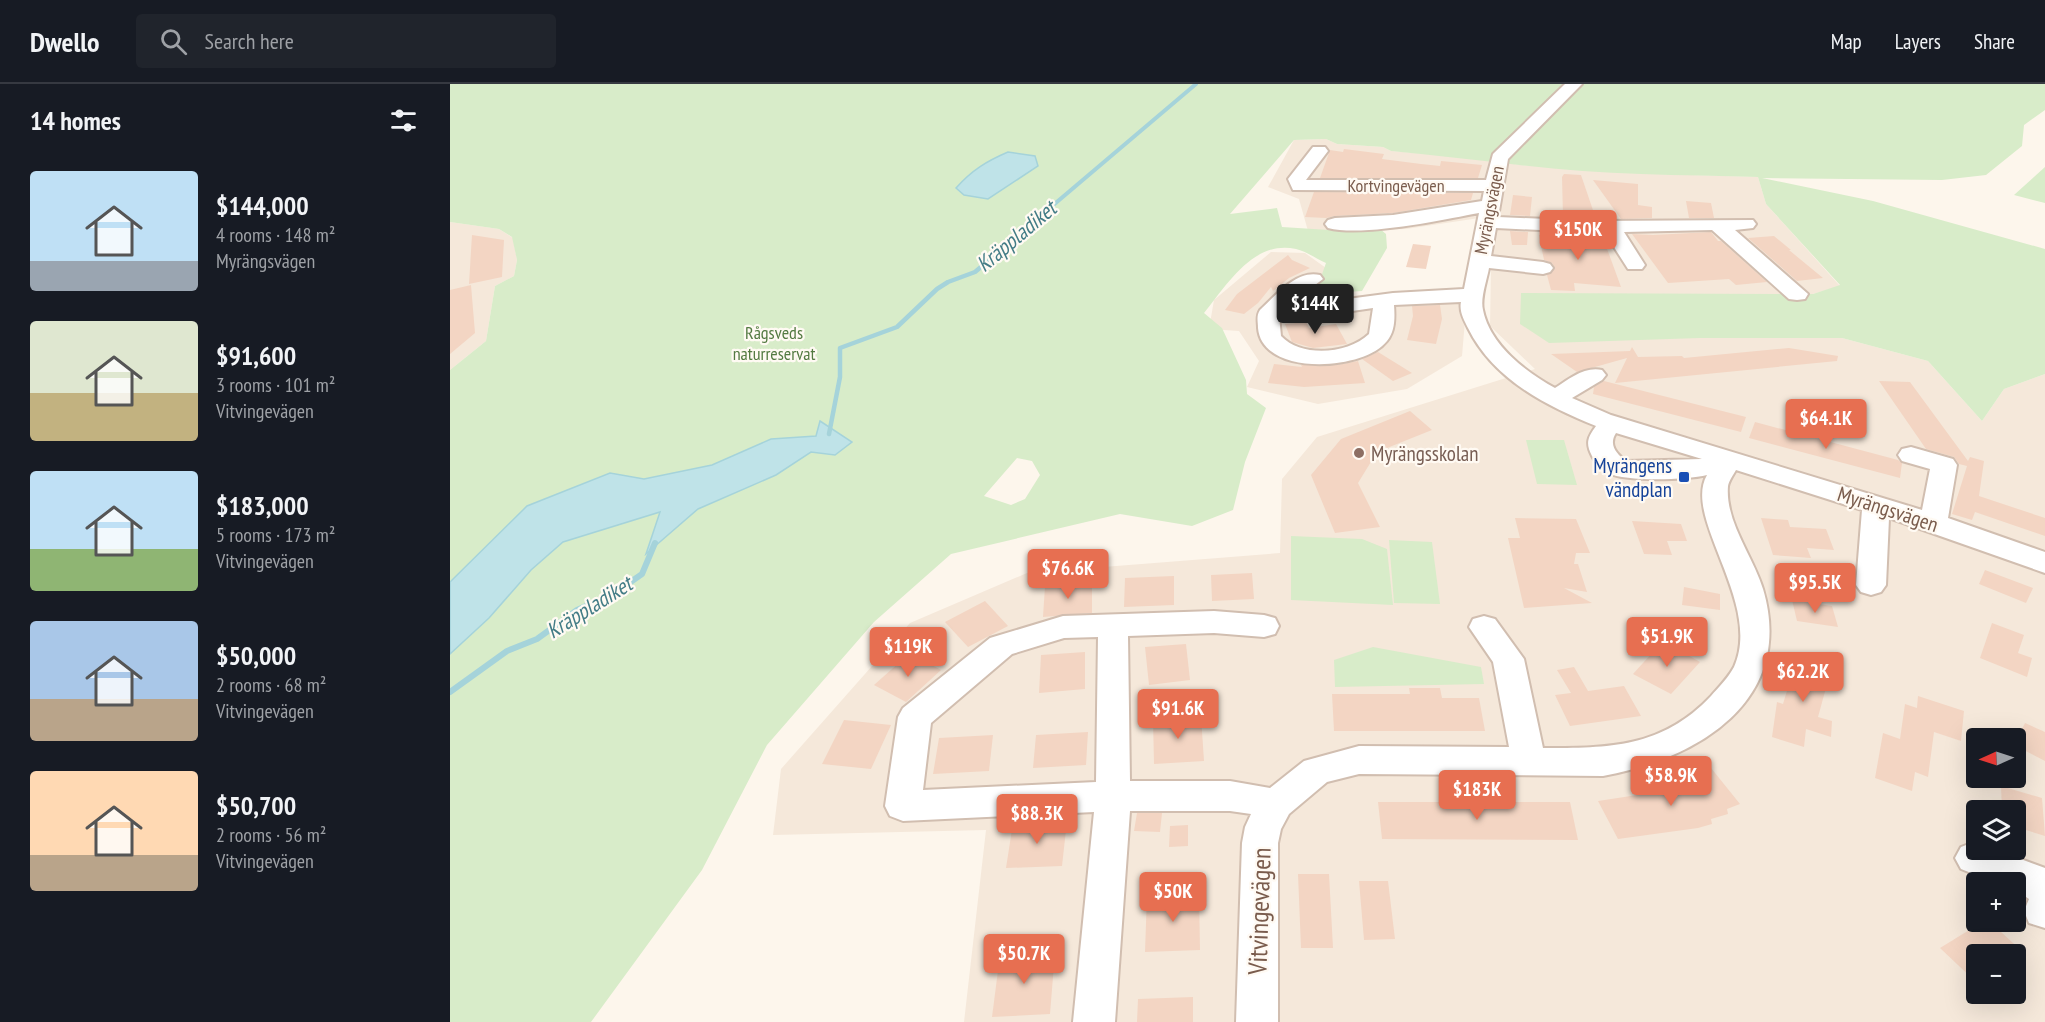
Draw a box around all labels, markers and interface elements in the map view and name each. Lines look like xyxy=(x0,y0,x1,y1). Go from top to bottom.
search box xyxy=(136,14,556,68)
text: Dwello xyxy=(30,23,100,60)
icon: search xyxy=(157,25,190,58)
text: Search here xyxy=(205,27,294,55)
text: Map xyxy=(1831,28,1862,55)
text: Layers xyxy=(1895,28,1941,55)
text: Share xyxy=(1974,28,2015,55)
text: 14 homes xyxy=(30,104,121,137)
icon: filters xyxy=(387,104,420,137)
street label: Myrängsvägen xyxy=(1469,164,1509,256)
street label: Kortvingevägen xyxy=(1347,174,1445,197)
text: $144,000 xyxy=(216,189,309,222)
water label: Kräppladiket xyxy=(970,193,1064,278)
icon: home xyxy=(78,195,150,267)
pin: $150K xyxy=(1536,210,1620,261)
text: $150K xyxy=(1554,216,1602,242)
text: 4 rooms · 148 m² xyxy=(216,222,335,248)
text: Myrängsvägen xyxy=(216,248,315,274)
pin: $144K xyxy=(1273,284,1357,335)
text: $144K xyxy=(1291,290,1339,316)
park label: Rågsveds naturreservat xyxy=(733,321,815,365)
text: $91,600 xyxy=(216,339,296,372)
icon: home xyxy=(78,345,150,417)
text: 3 rooms · 101 m² xyxy=(216,372,335,398)
text: Vitvingevägen xyxy=(216,398,314,424)
pin: $64.1K xyxy=(1777,399,1875,450)
text: $64.1K xyxy=(1800,405,1852,431)
place label: Myrängsskolan xyxy=(1371,440,1478,467)
marker: Myrängsskolan xyxy=(1352,446,1366,460)
place label: Myrängens vändplan xyxy=(1593,452,1672,503)
marker: Myrängens vändplan xyxy=(1677,470,1691,484)
street label: Myrängsvägen xyxy=(1834,480,1942,538)
text: $183,000 xyxy=(216,489,309,522)
icon: home xyxy=(78,495,150,567)
text: 5 rooms · 173 m² xyxy=(216,522,335,548)
text: Vitvingevägen xyxy=(216,548,314,574)
pin: $76.6K xyxy=(1019,549,1117,600)
text: $76.6K xyxy=(1042,555,1094,581)
pin: $95.5K xyxy=(1766,563,1864,614)
water label: Kräppladiket xyxy=(541,568,640,644)
text: $95.5K xyxy=(1789,569,1841,595)
pin: $51.9K xyxy=(1618,617,1716,668)
text: $51.9K xyxy=(1641,623,1693,649)
pin: $119K xyxy=(866,627,950,678)
text: $119K xyxy=(884,633,932,659)
text: $50,000 xyxy=(216,639,296,672)
icon: home xyxy=(78,645,150,717)
pin: $62.2K xyxy=(1754,652,1852,703)
text: $62.2K xyxy=(1777,658,1829,684)
text: 2 rooms · 68 m² xyxy=(216,672,326,698)
pin: $91.6K xyxy=(1129,689,1227,740)
text: $91.6K xyxy=(1152,695,1204,721)
text: Vitvingevägen xyxy=(216,698,314,724)
north arrow xyxy=(1966,728,2026,788)
map controls xyxy=(1966,728,2026,1004)
pin: $58.9K xyxy=(1622,756,1720,807)
text: $58.9K xyxy=(1645,762,1697,788)
pin: $183K xyxy=(1435,770,1519,821)
text: $183K xyxy=(1453,776,1501,802)
text: $50,700 xyxy=(216,789,296,822)
pin: $88.3K xyxy=(988,794,1086,845)
icon: home xyxy=(78,795,150,867)
text: $88.3K xyxy=(1011,800,1063,826)
button: layers xyxy=(1966,800,2026,860)
text: 2 rooms · 56 m² xyxy=(216,822,326,848)
street label: Vitvingevägen xyxy=(1240,847,1278,976)
text: Vitvingevägen xyxy=(216,848,314,874)
pin: $50K xyxy=(1137,872,1209,923)
button: + xyxy=(1966,872,2026,932)
text: $50K xyxy=(1153,878,1193,904)
pin: $50.7K xyxy=(975,934,1073,985)
text: $50.7K xyxy=(998,940,1050,966)
button: − xyxy=(1966,944,2026,1004)

